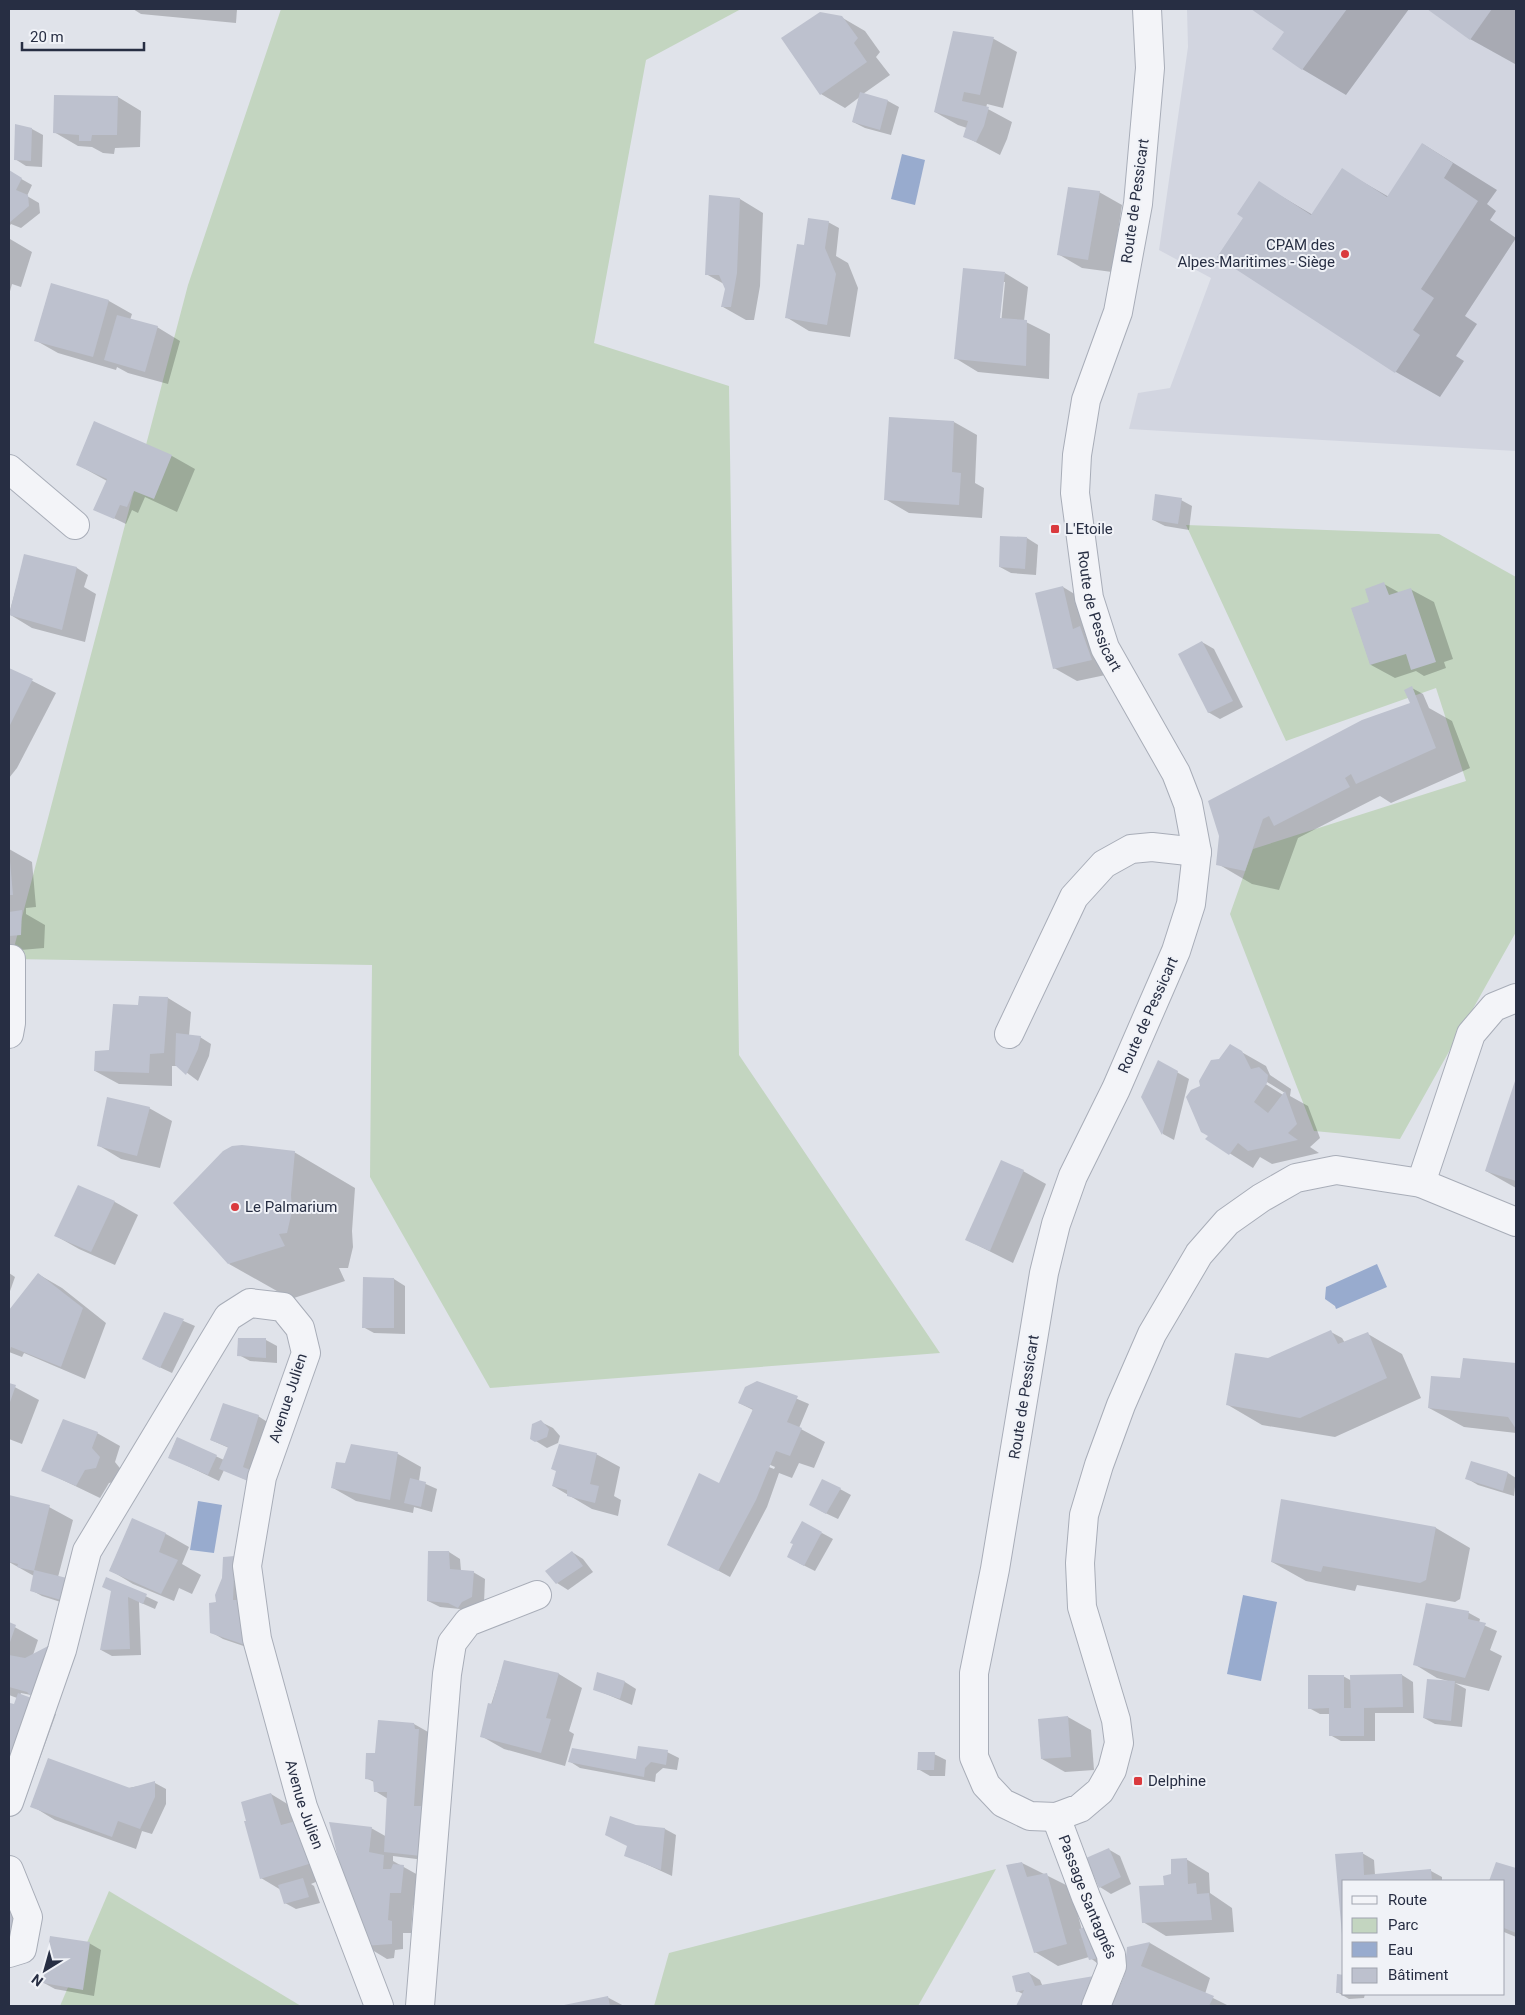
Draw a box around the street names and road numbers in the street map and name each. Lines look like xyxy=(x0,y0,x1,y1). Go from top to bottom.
street label: Route de Pessicart xyxy=(1117,137,1153,264)
street label: Route de Pessicart xyxy=(1074,550,1126,675)
street label: Route de Pessicart xyxy=(1114,954,1182,1076)
street label: Route de Pessicart xyxy=(1005,1333,1043,1460)
street label: Avenue Julien xyxy=(265,1351,311,1445)
street label: Avenue Julien xyxy=(282,1758,327,1852)
street label: Passage Santagnés xyxy=(1055,1832,1121,1962)

